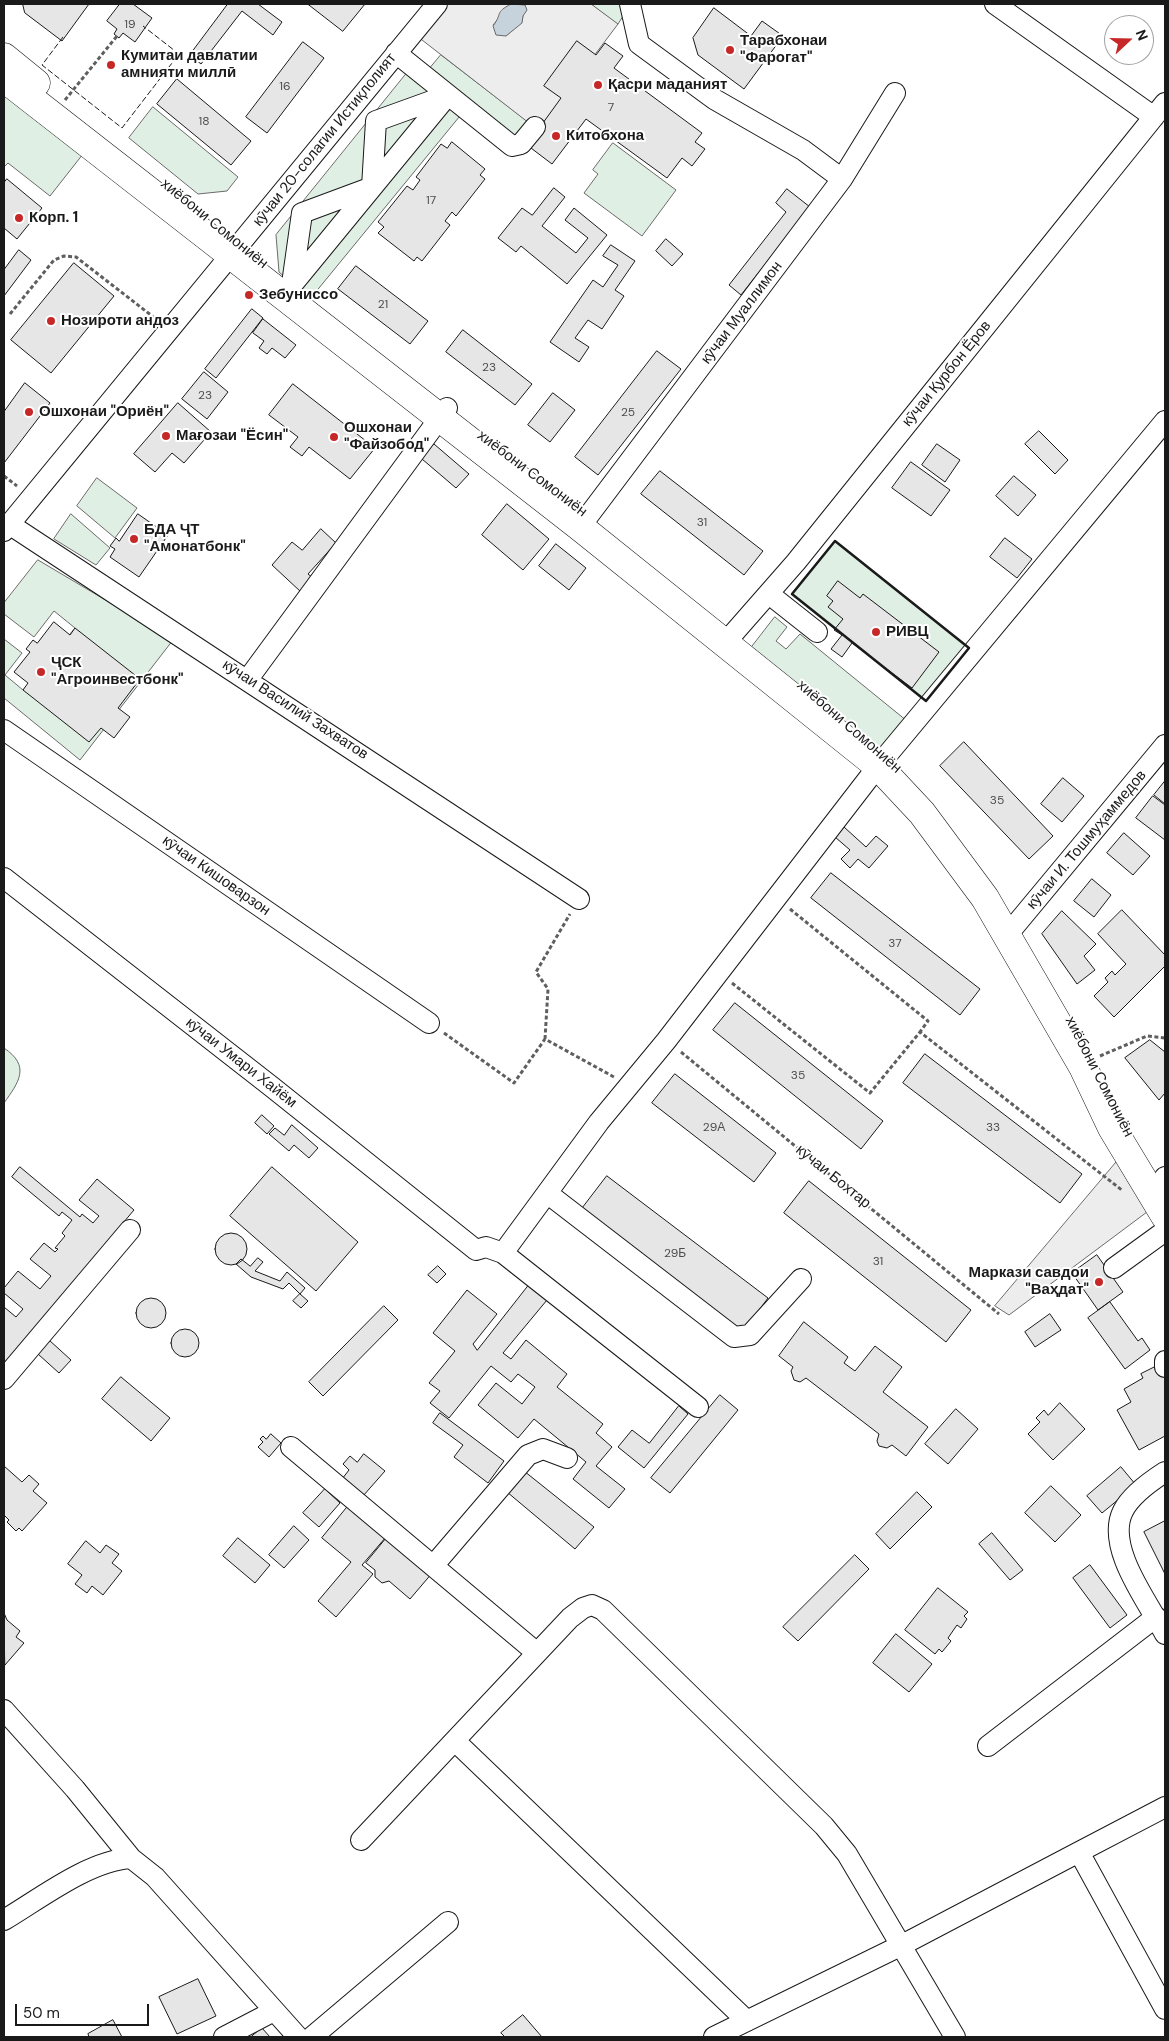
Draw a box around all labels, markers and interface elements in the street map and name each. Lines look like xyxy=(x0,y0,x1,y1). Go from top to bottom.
north arrow xyxy=(1104,15,1154,65)
house number: 19 xyxy=(124,18,136,32)
text: N xyxy=(1132,27,1152,43)
place label: Тарабхонаи "Фарогат" xyxy=(740,32,827,67)
marker: Тарабхонаи "Фарогат" xyxy=(724,44,736,56)
place label: Кумитаи давлатии амнияти миллӣ xyxy=(121,47,258,82)
street label: кӯчаи 20-солагии Истиқлолият xyxy=(250,50,400,230)
marker: Кумитаи давлатии амнияти миллӣ xyxy=(105,59,117,71)
place label: Қасри маданият xyxy=(608,76,727,94)
marker: Қасри маданият xyxy=(592,79,604,91)
house number: 16 xyxy=(279,80,291,94)
house number: 7 xyxy=(608,101,614,115)
house number: 18 xyxy=(198,115,210,129)
place label: Китобхона xyxy=(566,127,644,145)
marker: Китобхона xyxy=(550,130,562,142)
street label: хиёбони Сомониён xyxy=(157,175,271,273)
house number: 17 xyxy=(426,194,436,208)
place label: Корп. 1 xyxy=(29,209,78,227)
marker: Корп. 1 xyxy=(13,212,25,224)
street label: кӯчаи Муаллимон xyxy=(698,258,786,368)
place label: Зебуниссо xyxy=(259,286,338,304)
marker: Зебуниссо xyxy=(243,289,255,301)
house number: 21 xyxy=(378,298,388,312)
place label: Нозироти андоз xyxy=(61,312,179,330)
marker: Нозироти андоз xyxy=(45,315,57,327)
street label: кӯчаи Қурбон Ёров xyxy=(899,317,995,431)
house number: 23 xyxy=(482,361,496,375)
house number: 23 xyxy=(198,389,212,403)
place label: Ошхонаи "Ориён" xyxy=(39,403,169,421)
marker: Ошхонаи "Ориён" xyxy=(23,406,35,418)
house number: 25 xyxy=(621,406,635,420)
place label: Ошхонаи "Файзобод" xyxy=(344,419,429,454)
place label: Мағозаи "Ёсин" xyxy=(176,427,288,445)
street label: хиёбони Сомониён xyxy=(474,427,590,521)
marker: Мағозаи "Ёсин" xyxy=(160,430,172,442)
marker: Ошхонаи "Файзобод" xyxy=(328,431,340,443)
house number: 31 xyxy=(697,516,707,530)
place label: БДА ҶТ "Амонатбонк" xyxy=(144,521,246,556)
marker: БДА ҶТ "Амонатбонк" xyxy=(128,533,140,545)
place label: РИВЦ xyxy=(886,623,929,641)
marker: РИВЦ xyxy=(870,626,882,638)
place label: ҶСК "Агроинвестбонк" xyxy=(51,654,184,689)
street label: кӯчаи Василий Захватов xyxy=(219,656,371,764)
marker: ҶСК "Агроинвестбонк" xyxy=(35,666,47,678)
street label: хиёбони Сомониён xyxy=(793,677,905,777)
street label: кӯчаи И. Тошмуҳаммедов xyxy=(1023,767,1151,913)
house number: 35 xyxy=(990,794,1004,808)
street label: кӯчаи Кишоварзон xyxy=(159,832,273,920)
house number: 37 xyxy=(888,937,902,951)
street label: кӯчаи Умари Хайём xyxy=(182,1014,300,1112)
street label: хиёбони Сомониён xyxy=(1061,1014,1137,1140)
house number: 35 xyxy=(791,1069,805,1083)
house number: 29А xyxy=(703,1121,725,1135)
house number: 33 xyxy=(986,1121,1000,1135)
street label: кӯчаи Бохтар xyxy=(792,1141,874,1213)
house number: 29Б xyxy=(664,1247,686,1261)
house number: 31 xyxy=(873,1255,883,1269)
place label: Маркази савдои "Ваҳдат" xyxy=(969,1264,1089,1299)
marker: Маркази савдои "Ваҳдат" xyxy=(1093,1276,1105,1288)
scale bar xyxy=(18,1994,151,2026)
text: 50 m xyxy=(23,2003,60,2023)

